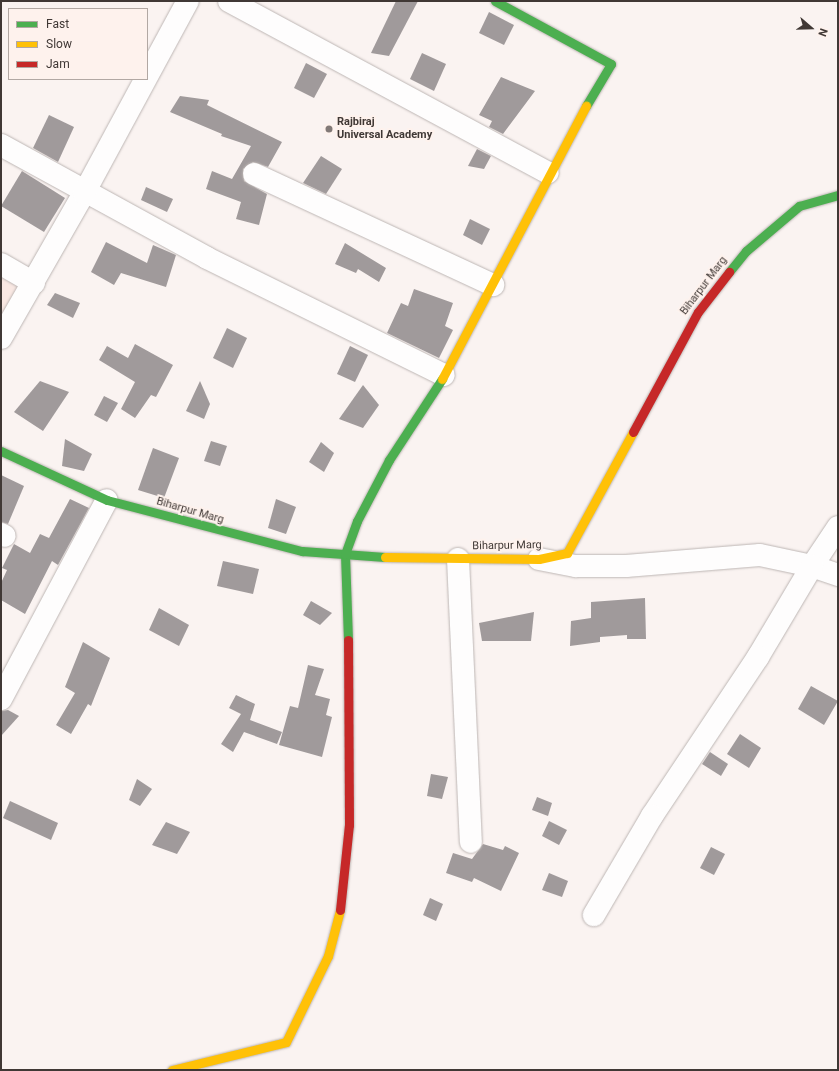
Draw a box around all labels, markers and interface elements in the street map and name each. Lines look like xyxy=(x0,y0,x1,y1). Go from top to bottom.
legend xyxy=(8,8,148,80)
north arrow xyxy=(791,8,831,48)
text: Fast xyxy=(46,17,69,31)
text: N xyxy=(815,26,830,38)
text: Slow xyxy=(46,37,72,51)
text: Jam xyxy=(46,57,70,71)
place label: Rajbiraj Universal Academy xyxy=(337,116,432,142)
marker: Rajbiraj Universal Academy xyxy=(324,124,334,134)
street label: Biharpur Marg xyxy=(678,254,730,318)
street label: Biharpur Marg xyxy=(155,495,225,527)
street label: Biharpur Marg xyxy=(472,539,542,553)

